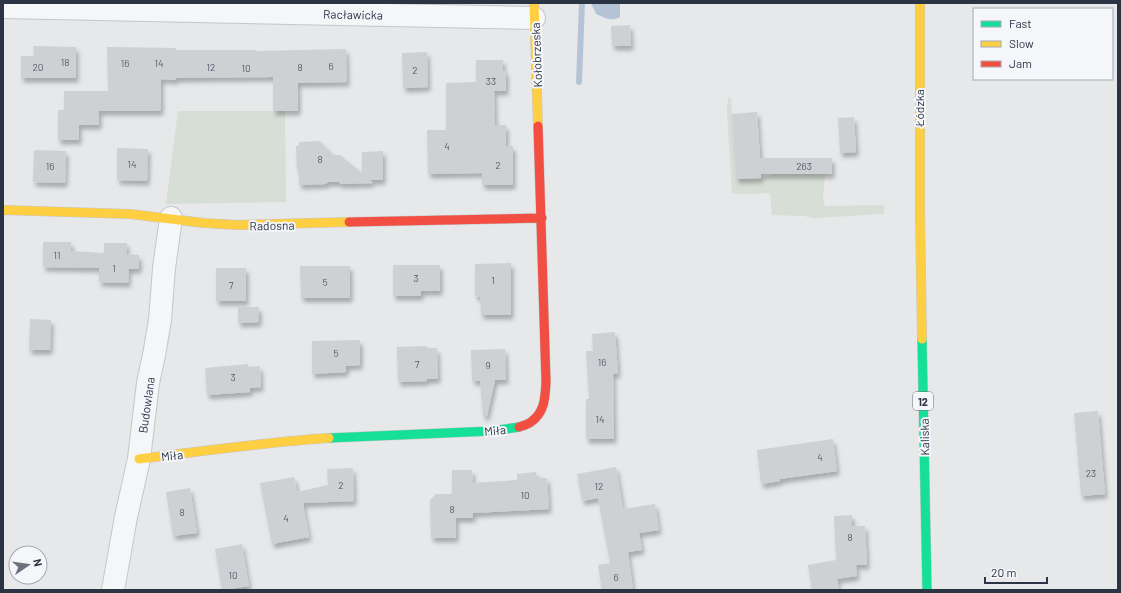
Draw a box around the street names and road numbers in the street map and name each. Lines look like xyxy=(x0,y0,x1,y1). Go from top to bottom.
street label: Racławicka xyxy=(323,6,383,22)
street label: Kołobrzeska xyxy=(528,22,544,88)
street label: Łódzka xyxy=(912,89,926,128)
street label: Radosna xyxy=(249,218,295,232)
street label: Budowlana xyxy=(135,376,157,434)
road number: 12 xyxy=(913,392,933,410)
street label: Kaliska xyxy=(917,418,931,456)
street label: Miła xyxy=(483,422,507,438)
street label: Miła xyxy=(160,447,184,463)

